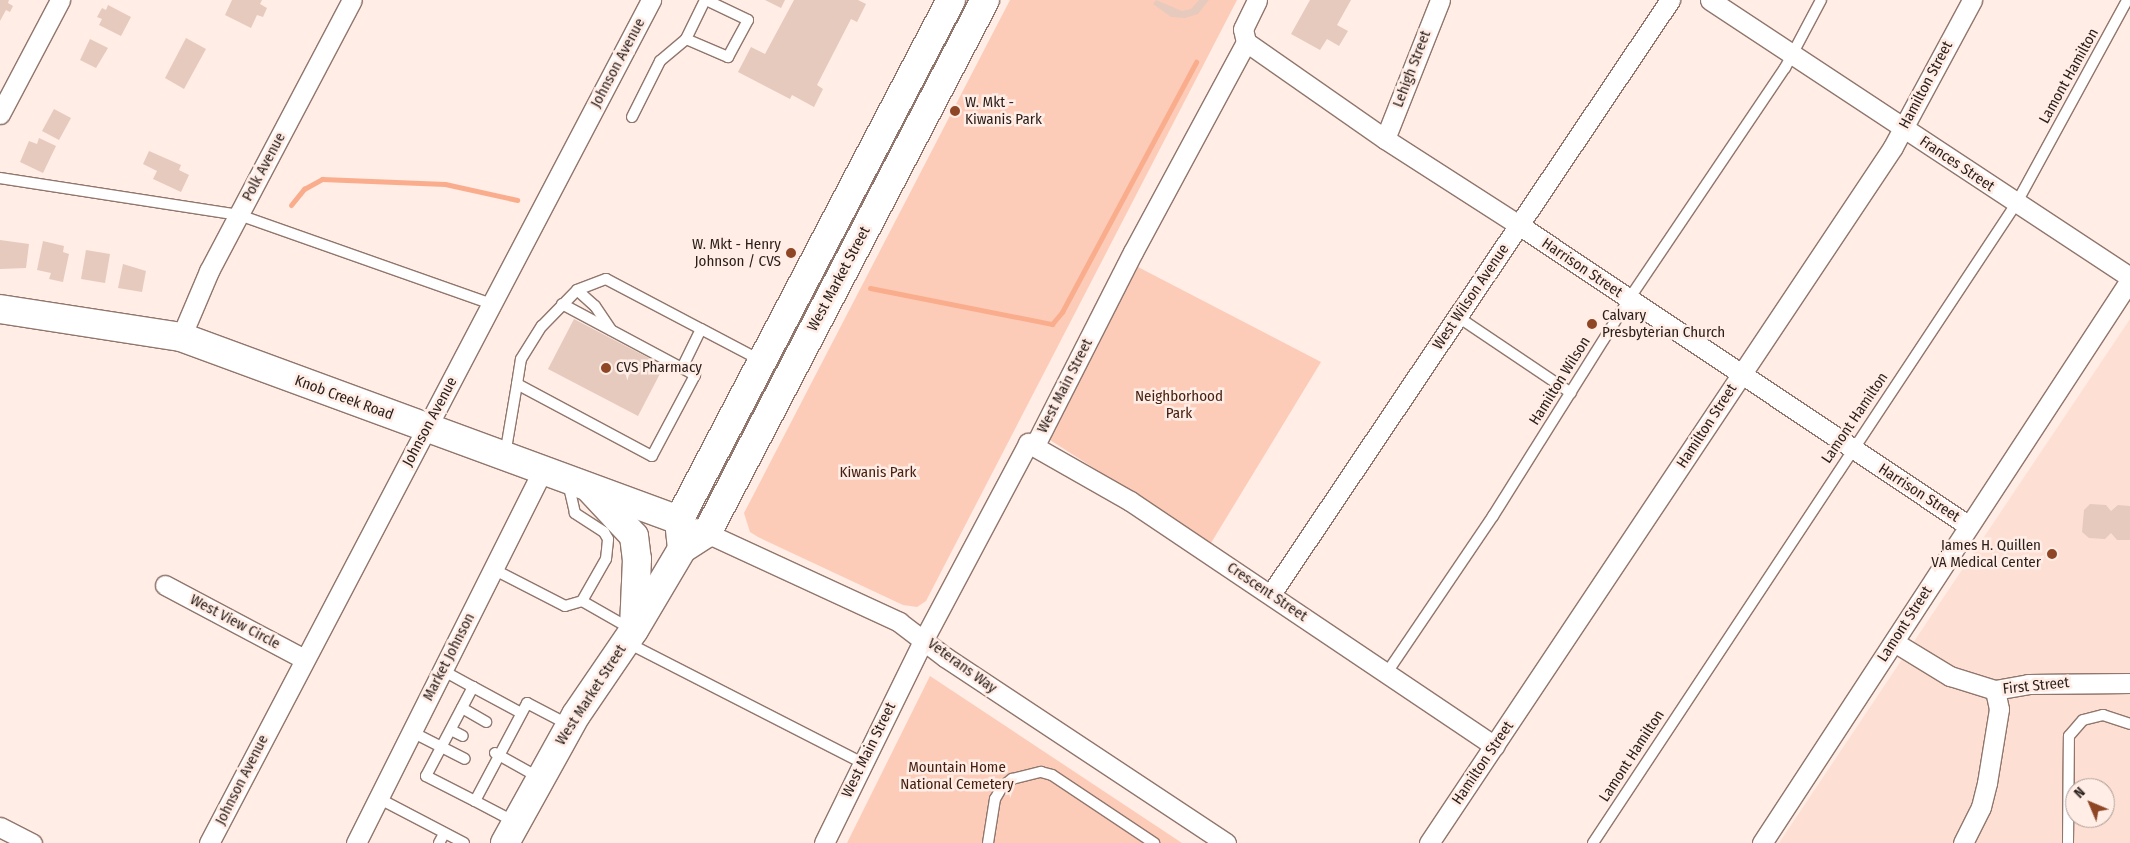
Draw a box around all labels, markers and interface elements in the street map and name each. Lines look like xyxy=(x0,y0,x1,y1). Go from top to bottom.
street label: Johnson Avenue xyxy=(587,15,649,111)
street label: Lamont Hamilton xyxy=(2035,25,2103,127)
street label: Lehigh Street xyxy=(1389,28,1435,110)
street label: Hamilton Street xyxy=(1895,38,1957,132)
place label: W. Mkt - Kiwanis Park xyxy=(965,93,1042,128)
marker: W. Mkt - Kiwanis Park xyxy=(949,105,961,117)
street label: Polk Avenue xyxy=(238,130,290,204)
street label: Frances Street xyxy=(1916,132,1998,196)
street label: West Market Street xyxy=(804,223,874,335)
street label: Harrison Street xyxy=(1538,234,1626,302)
place label: W. Mkt - Henry Johnson / CVS xyxy=(692,235,781,270)
street label: West Wilson Avenue xyxy=(1429,241,1513,353)
marker: W. Mkt - Henry Johnson / CVS xyxy=(785,247,797,259)
place label: Calvary Presbyterian Church xyxy=(1602,306,1725,341)
marker: Calvary Presbyterian Church xyxy=(1586,318,1598,330)
street label: Hamilton Wilson xyxy=(1526,333,1594,429)
street label: West Main Street xyxy=(1034,336,1096,436)
place label: CVS Pharmacy xyxy=(616,359,702,377)
marker: CVS Pharmacy xyxy=(600,362,612,374)
street label: Lamont Hamilton xyxy=(1818,369,1892,467)
street label: Knob Creek Road xyxy=(292,372,396,424)
street label: Johnson Avenue xyxy=(399,374,461,470)
street label: Hamilton Street xyxy=(1673,381,1741,471)
park label: Neighborhood Park xyxy=(1135,387,1223,422)
street label: Harrison Street xyxy=(1875,460,1963,526)
park label: Kiwanis Park xyxy=(840,464,916,482)
place label: James H. Quillen VA Medical Center xyxy=(1931,536,2041,571)
marker: James H. Quillen VA Medical Center xyxy=(2045,547,2059,561)
street label: Crescent Street xyxy=(1224,559,1310,625)
street label: Lamont Street xyxy=(1874,583,1936,665)
street label: West View Circle xyxy=(187,591,283,653)
street label: Market Johnson xyxy=(419,610,479,704)
street label: Veterans Way xyxy=(924,635,1000,697)
street label: West Market Street xyxy=(552,641,630,749)
street label: First Street xyxy=(2002,674,2070,698)
street label: West Main Street xyxy=(838,700,900,800)
street label: Lamont Hamilton xyxy=(1596,707,1668,805)
street label: Hamilton Street xyxy=(1449,718,1517,808)
street label: Johnson Avenue xyxy=(212,732,272,828)
park label: Mountain Home National Cemetery xyxy=(900,758,1014,793)
north arrow xyxy=(2065,778,2115,828)
text: N xyxy=(2071,784,2089,802)

